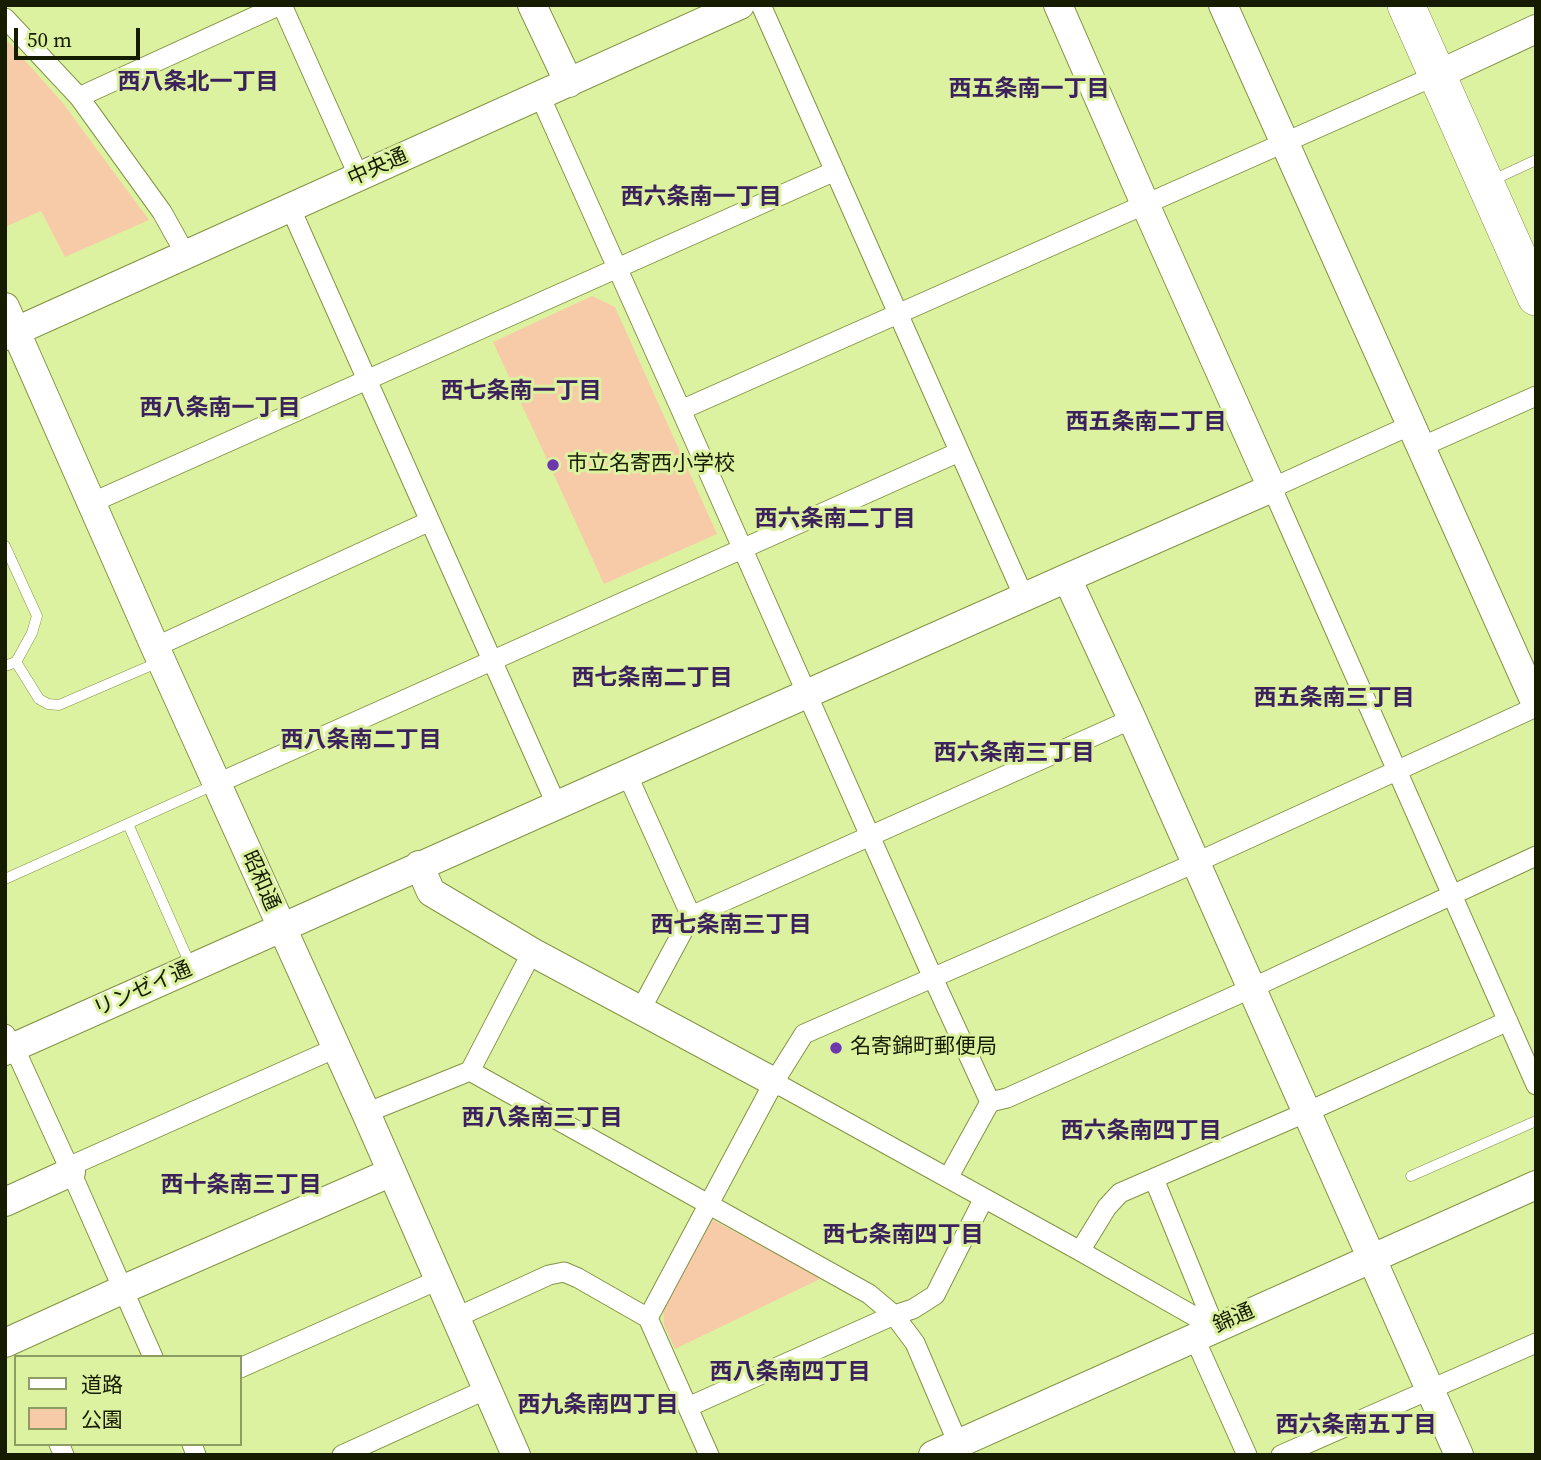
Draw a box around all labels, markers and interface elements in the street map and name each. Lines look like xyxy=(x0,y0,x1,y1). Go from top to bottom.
scale bar xyxy=(18,14,144,58)
text: 50 m xyxy=(27,25,72,54)
district label: 西八条北一丁目 xyxy=(118,69,278,97)
district label: 西五条南一丁目 xyxy=(949,76,1109,104)
street label: 中央通 xyxy=(344,144,412,192)
district label: 西六条南一丁目 xyxy=(621,184,781,212)
district label: 西七条南一丁目 xyxy=(441,378,601,406)
district label: 西八条南一丁目 xyxy=(140,395,300,423)
district label: 西五条南二丁目 xyxy=(1066,409,1226,437)
place label: 市立名寄西小学校 xyxy=(567,452,735,478)
marker: 市立名寄西小学校 xyxy=(545,457,561,473)
district label: 西六条南二丁目 xyxy=(755,506,915,534)
district label: 西七条南二丁目 xyxy=(572,665,732,693)
district label: 西五条南三丁目 xyxy=(1254,685,1414,713)
district label: 西八条南二丁目 xyxy=(281,727,441,755)
district label: 西六条南三丁目 xyxy=(934,740,1094,768)
street label: 昭和通 xyxy=(236,847,284,915)
district label: 西七条南三丁目 xyxy=(651,912,811,940)
street label: リンゼイ通 xyxy=(90,957,196,1023)
place label: 名寄錦町郵便局 xyxy=(850,1035,997,1061)
marker: 名寄錦町郵便局 xyxy=(828,1040,844,1056)
district label: 西八条南三丁目 xyxy=(462,1105,622,1133)
district label: 西六条南四丁目 xyxy=(1061,1118,1221,1146)
district label: 西十条南三丁目 xyxy=(161,1172,321,1200)
district label: 西七条南四丁目 xyxy=(823,1222,983,1250)
street label: 錦通 xyxy=(1210,1299,1258,1339)
legend xyxy=(14,1355,242,1446)
district label: 西八条南四丁目 xyxy=(710,1359,870,1387)
text: 道路 xyxy=(81,1370,123,1399)
district label: 西九条南四丁目 xyxy=(518,1392,678,1420)
text: 公園 xyxy=(81,1405,123,1434)
district label: 西六条南五丁目 xyxy=(1276,1412,1436,1440)

